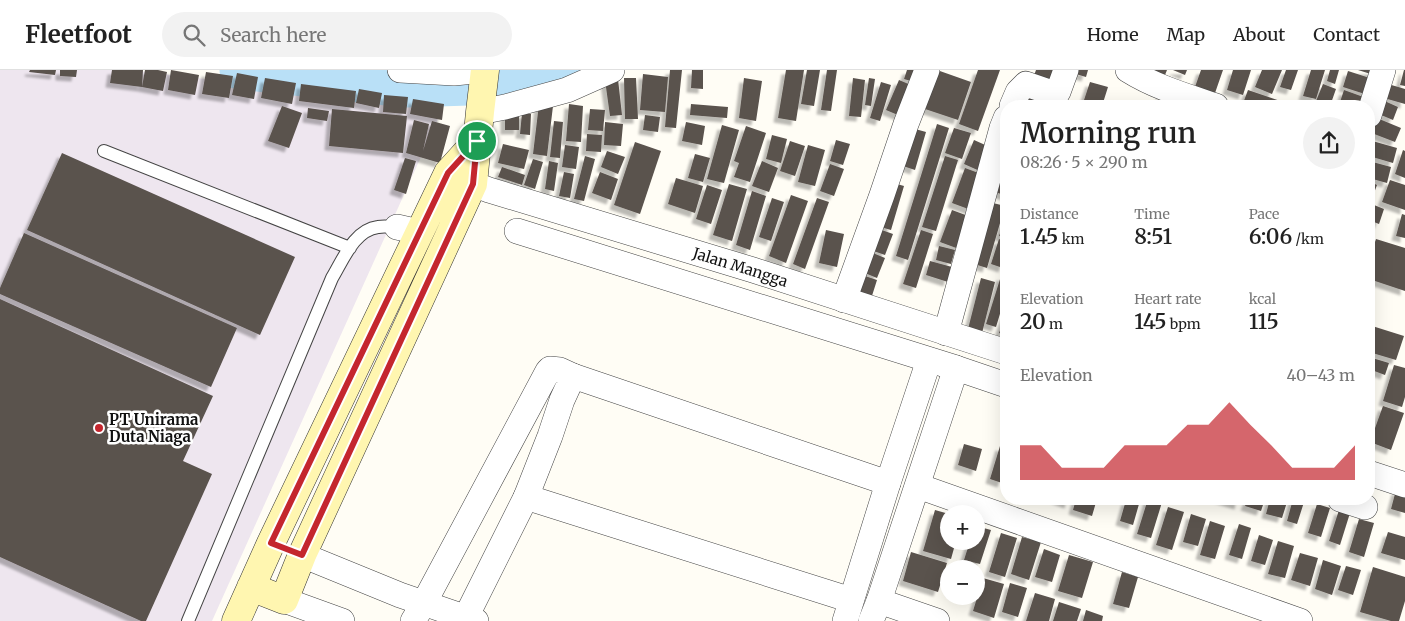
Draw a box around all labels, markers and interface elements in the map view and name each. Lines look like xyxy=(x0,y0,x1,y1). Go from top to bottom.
search box xyxy=(162,12,512,57)
text: Fleetfoot xyxy=(25,19,132,50)
icon: search xyxy=(180,21,208,49)
text: Search here xyxy=(220,23,326,47)
text: Home xyxy=(1087,23,1139,46)
text: Map xyxy=(1167,23,1205,46)
text: About xyxy=(1233,23,1285,46)
text: Contact xyxy=(1313,23,1380,46)
text: Morning run xyxy=(1020,115,1196,151)
button: share xyxy=(1303,117,1355,169)
pin xyxy=(456,120,498,162)
icon: arrive xyxy=(463,127,491,155)
text: 08:26 · 5 × 290 m xyxy=(1020,152,1148,172)
text: Distance xyxy=(1020,205,1079,223)
text: Time xyxy=(1134,205,1170,223)
text: Pace xyxy=(1249,205,1279,223)
text: 1.45 xyxy=(1020,223,1058,250)
text: 8:51 xyxy=(1134,223,1172,250)
text: 6:06 xyxy=(1249,223,1292,250)
text: km xyxy=(1058,230,1084,248)
text: /km xyxy=(1292,230,1324,248)
street label: Jalan Mangga xyxy=(690,243,790,290)
text: Elevation xyxy=(1020,290,1084,308)
text: Heart rate xyxy=(1134,290,1201,308)
text: kcal xyxy=(1249,290,1276,308)
text: 20 xyxy=(1020,308,1046,335)
text: 145 xyxy=(1134,308,1166,335)
text: 115 xyxy=(1249,308,1279,335)
text: m xyxy=(1046,315,1063,333)
text: bpm xyxy=(1166,315,1201,333)
text: Elevation xyxy=(1020,365,1093,385)
text: 40–43 m xyxy=(1286,365,1355,385)
place label: PT Unirama Duta Niaga xyxy=(109,410,199,446)
marker: PT Unirama Duta Niaga xyxy=(93,422,105,434)
map controls xyxy=(940,505,985,605)
button: + xyxy=(940,505,985,550)
button: − xyxy=(940,560,985,605)

